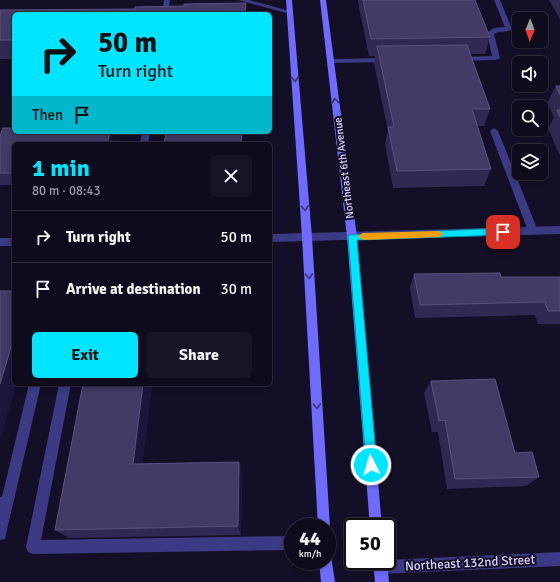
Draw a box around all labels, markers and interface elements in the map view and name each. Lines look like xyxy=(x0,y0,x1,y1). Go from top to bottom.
north arrow xyxy=(512,12,548,48)
map controls xyxy=(512,12,548,180)
text: 50 m xyxy=(98,26,157,60)
icon: right xyxy=(32,28,84,80)
button: sound xyxy=(512,56,548,92)
text: Turn right xyxy=(98,60,173,82)
one-way arrow xyxy=(291,76,300,82)
one-way arrow xyxy=(331,98,340,104)
button: search xyxy=(512,100,548,136)
icon: arrive xyxy=(71,104,93,126)
text: Then xyxy=(32,106,63,124)
street label: Northeast 6th Avenue xyxy=(331,117,357,219)
button: layers xyxy=(512,144,548,180)
text: 1 min xyxy=(32,153,90,183)
button: close xyxy=(210,155,252,197)
text: 80 m · 08:43 xyxy=(32,183,101,199)
one-way arrow xyxy=(300,205,309,211)
pin xyxy=(486,215,520,249)
icon: arrive xyxy=(492,221,514,243)
icon: right xyxy=(32,226,54,248)
text: Turn right xyxy=(66,228,131,246)
text: 50 m xyxy=(221,228,252,246)
one-way arrow xyxy=(305,273,313,279)
icon: arrive xyxy=(32,278,54,300)
text: Arrive at destination xyxy=(66,280,201,298)
text: 30 m xyxy=(221,280,252,298)
button: Exit xyxy=(32,332,138,378)
button: Share xyxy=(146,332,252,378)
one-way arrow xyxy=(312,403,321,409)
position arrow xyxy=(350,444,392,486)
speed limit sign: 50 xyxy=(344,518,396,570)
text: 44 xyxy=(299,526,321,551)
text: km/h xyxy=(299,548,321,560)
street label: Northeast 132nd Street xyxy=(405,552,536,574)

